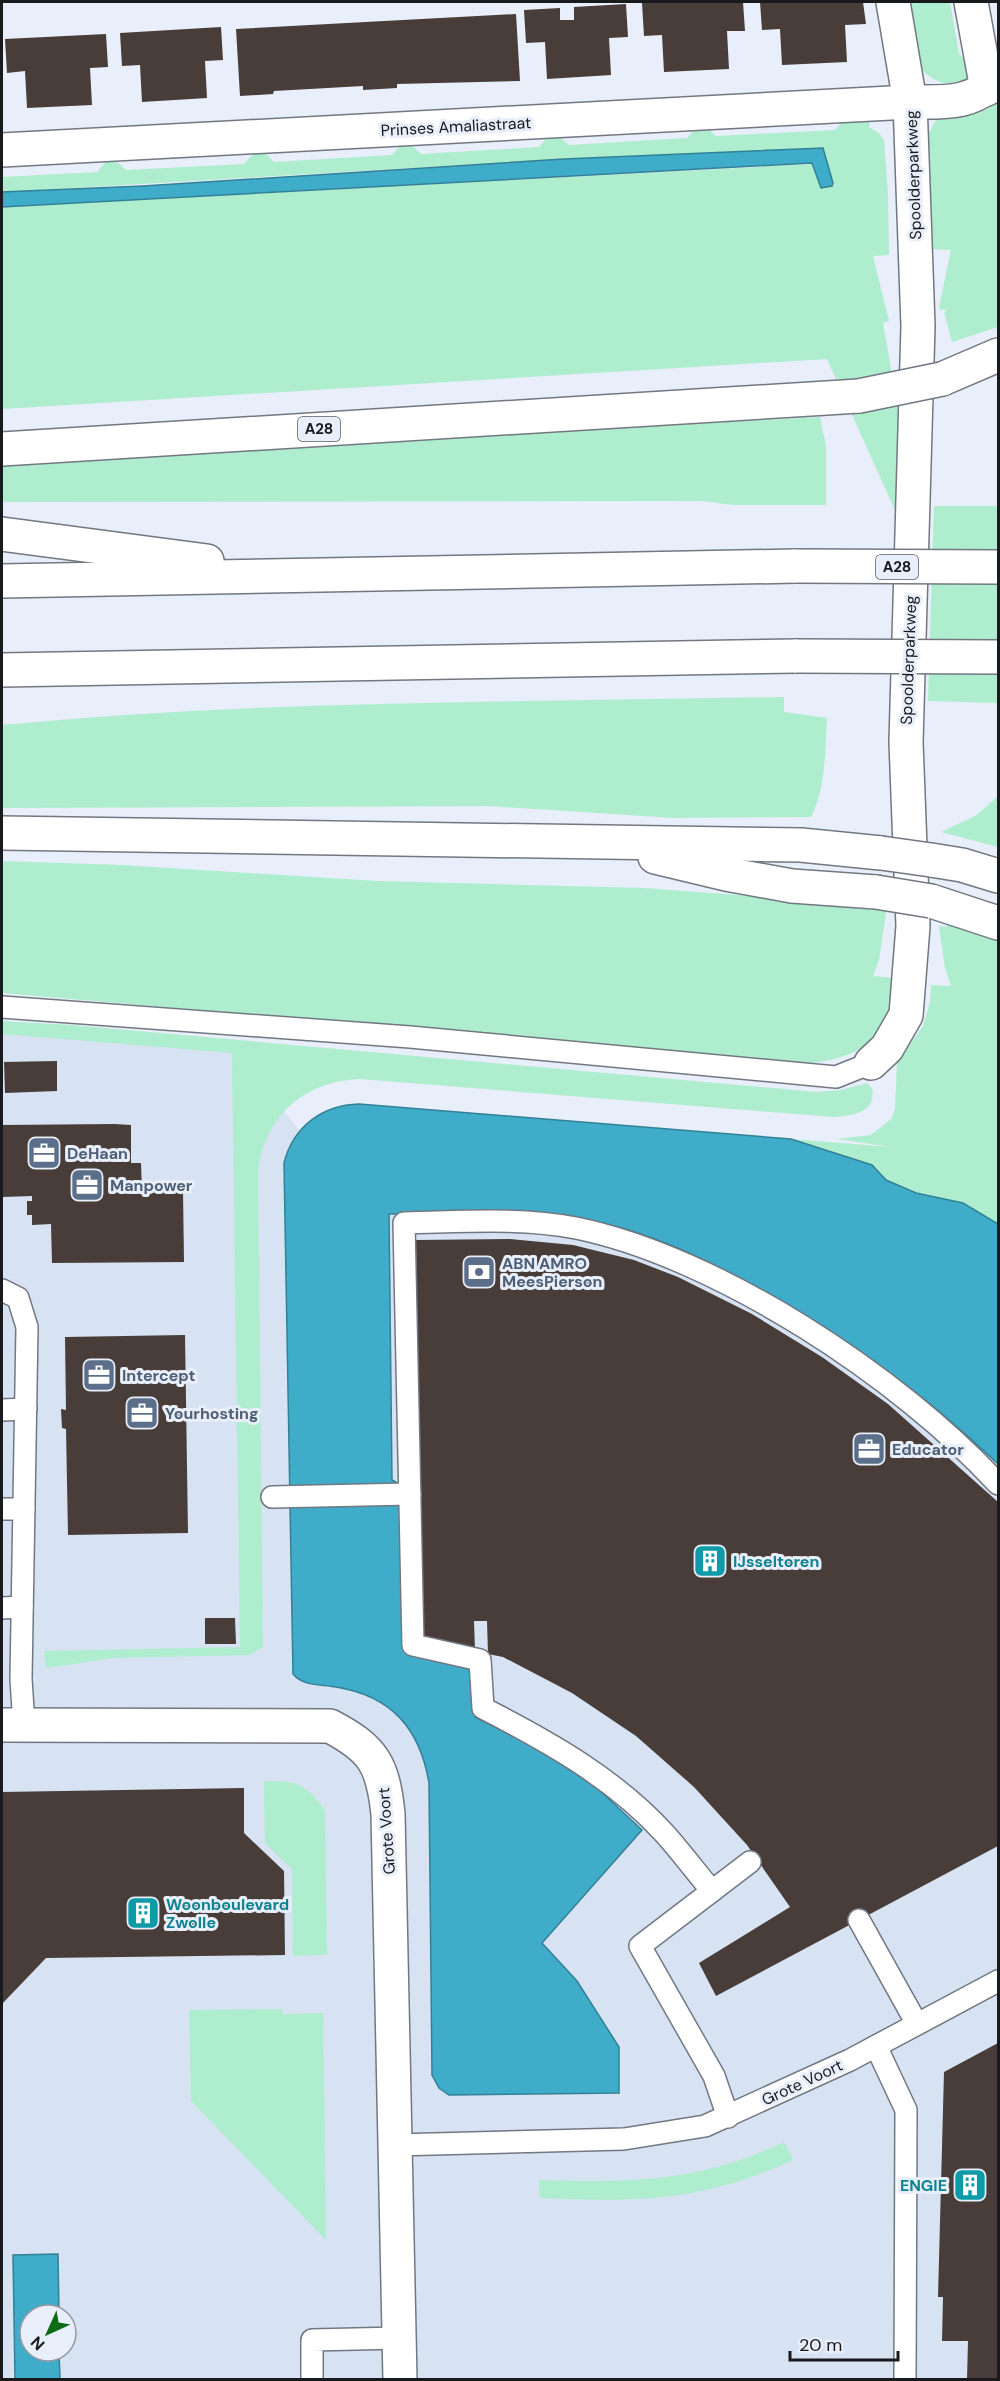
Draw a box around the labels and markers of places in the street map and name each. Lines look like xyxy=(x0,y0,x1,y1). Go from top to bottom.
office icon: DeHaan xyxy=(26,1135,62,1171)
place label: DeHaan xyxy=(67,1143,128,1164)
office icon: Manpower xyxy=(69,1167,105,1203)
place label: Manpower xyxy=(110,1175,193,1196)
place label: ABN AMRO MeesPierson xyxy=(502,1253,602,1292)
bank icon: ABN AMRO MeesPierson xyxy=(461,1254,497,1290)
office icon: Intercept xyxy=(81,1357,117,1393)
place label: Intercept xyxy=(122,1365,196,1386)
office icon: Yourhosting xyxy=(124,1395,160,1431)
place label: Yourhosting xyxy=(165,1403,259,1424)
office icon: Educator xyxy=(851,1431,887,1467)
place label: Educator xyxy=(892,1439,964,1460)
building icon: IJsseltoren xyxy=(692,1543,728,1579)
place label: IJsseltoren xyxy=(733,1551,819,1572)
place label: Woonboulevard Zwolle xyxy=(166,1894,289,1933)
building icon: Woonboulevard Zwolle xyxy=(125,1895,161,1931)
building icon: ENGIE xyxy=(952,2167,988,2203)
place label: ENGIE xyxy=(900,2175,947,2196)

